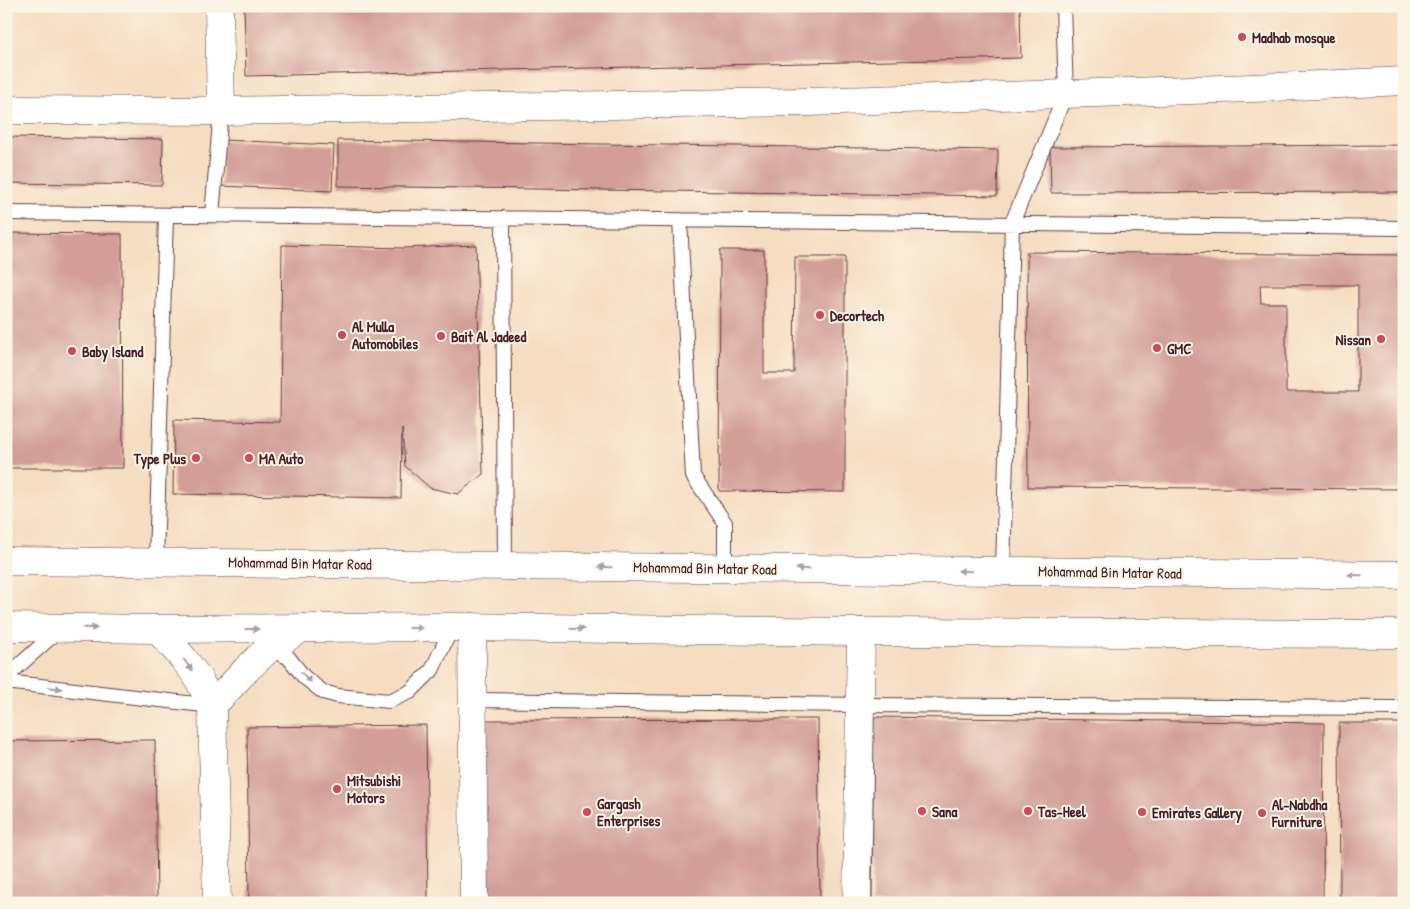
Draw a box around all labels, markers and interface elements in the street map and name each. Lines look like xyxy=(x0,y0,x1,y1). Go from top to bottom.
place label: Madhab mosque xyxy=(1252,27,1335,49)
marker: Madhab mosque xyxy=(1236,31,1248,43)
place label: Decortech xyxy=(830,305,885,326)
marker: Decortech xyxy=(814,309,826,321)
place label: Al Mulla Automobiles xyxy=(352,316,418,354)
place label: Bait Al Jadeed xyxy=(451,326,526,347)
marker: Al Mulla Automobiles xyxy=(336,329,348,341)
place label: Nissan xyxy=(1335,329,1371,350)
marker: Bait Al Jadeed xyxy=(435,330,447,342)
marker: Nissan xyxy=(1375,333,1387,345)
place label: GMC xyxy=(1167,338,1191,359)
place label: Baby Island xyxy=(82,341,143,363)
marker: GMC xyxy=(1151,342,1163,354)
marker: Baby Island xyxy=(66,345,78,357)
place label: Type Plus xyxy=(133,448,186,470)
place label: MA Auto xyxy=(259,448,303,469)
marker: Type Plus xyxy=(190,452,202,464)
marker: MA Auto xyxy=(243,452,255,464)
street label: Mohammad Bin Matar Road xyxy=(228,551,372,575)
street label: Mohammad Bin Matar Road xyxy=(633,556,777,580)
street label: Mohammad Bin Matar Road xyxy=(1038,560,1182,584)
one-way arrow xyxy=(597,563,613,571)
one-way arrow xyxy=(794,565,810,573)
one-way arrow xyxy=(957,566,973,574)
one-way arrow xyxy=(1347,570,1363,578)
one-way arrow xyxy=(407,623,423,631)
one-way arrow xyxy=(82,624,98,632)
one-way arrow xyxy=(245,625,261,633)
one-way arrow xyxy=(570,625,586,633)
one-way arrow xyxy=(183,658,194,671)
one-way arrow xyxy=(300,671,312,683)
one-way arrow xyxy=(47,684,63,692)
place label: Mitsubishi Motors xyxy=(347,770,401,808)
marker: Mitsubishi Motors xyxy=(331,783,343,795)
place label: Gargash Enterprises xyxy=(597,793,661,832)
place label: Al-Nabdha Furniture xyxy=(1271,794,1328,832)
place label: Sana xyxy=(932,801,958,822)
place label: Tas-Heel xyxy=(1037,801,1087,822)
place label: Emirates Gallery xyxy=(1152,802,1242,824)
marker: Sana xyxy=(916,805,928,817)
marker: Tas-Heel xyxy=(1022,805,1034,817)
marker: Gargash Enterprises xyxy=(581,806,593,818)
marker: Emirates Gallery xyxy=(1136,806,1148,818)
marker: Al-Nabdha Furniture xyxy=(1256,807,1268,819)

